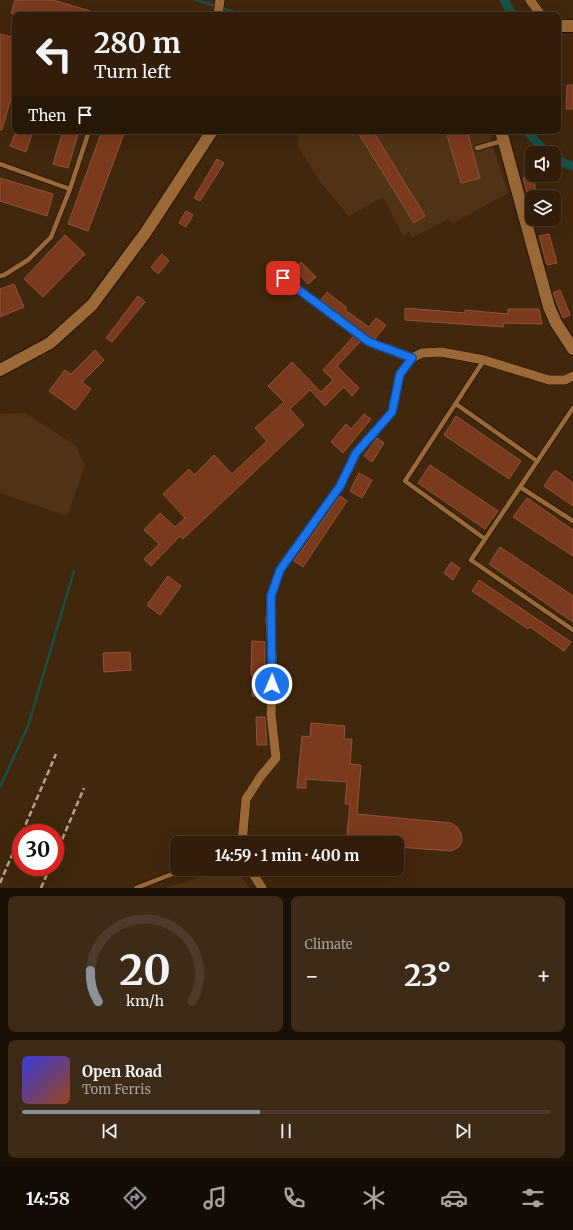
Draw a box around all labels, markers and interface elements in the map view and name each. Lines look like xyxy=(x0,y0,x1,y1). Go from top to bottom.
text: 280 m xyxy=(94,25,181,61)
icon: left xyxy=(28,28,80,80)
text: Turn left xyxy=(94,60,171,83)
icon: arrive xyxy=(74,104,96,126)
text: Then xyxy=(28,106,66,125)
map controls xyxy=(525,146,561,226)
button: sound xyxy=(525,146,561,182)
button: layers xyxy=(525,190,561,226)
pin xyxy=(266,261,300,295)
icon: arrive xyxy=(272,267,294,289)
position arrow xyxy=(251,663,293,705)
speed limit sign: 30 xyxy=(12,824,64,876)
text: 14:59 · 1 min · 400 m xyxy=(215,846,359,865)
text: Climate xyxy=(305,936,353,953)
text: 20 xyxy=(120,944,171,996)
text: 23° xyxy=(404,956,452,994)
text: − xyxy=(305,962,319,990)
text: + xyxy=(536,962,551,990)
text: km/h xyxy=(126,992,165,1010)
text: Open Road xyxy=(82,1062,162,1081)
text: Tom Ferris xyxy=(82,1081,151,1098)
icon: previous xyxy=(99,1120,121,1142)
icon: pause xyxy=(275,1120,297,1142)
icon: next xyxy=(452,1120,474,1142)
icon: directions xyxy=(121,1184,149,1212)
icon: music xyxy=(201,1184,229,1212)
icon: phone xyxy=(280,1184,308,1212)
icon: climate xyxy=(360,1184,388,1212)
icon: car xyxy=(440,1184,468,1212)
icon: filters xyxy=(519,1184,547,1212)
text: 14:58 xyxy=(26,1187,70,1210)

